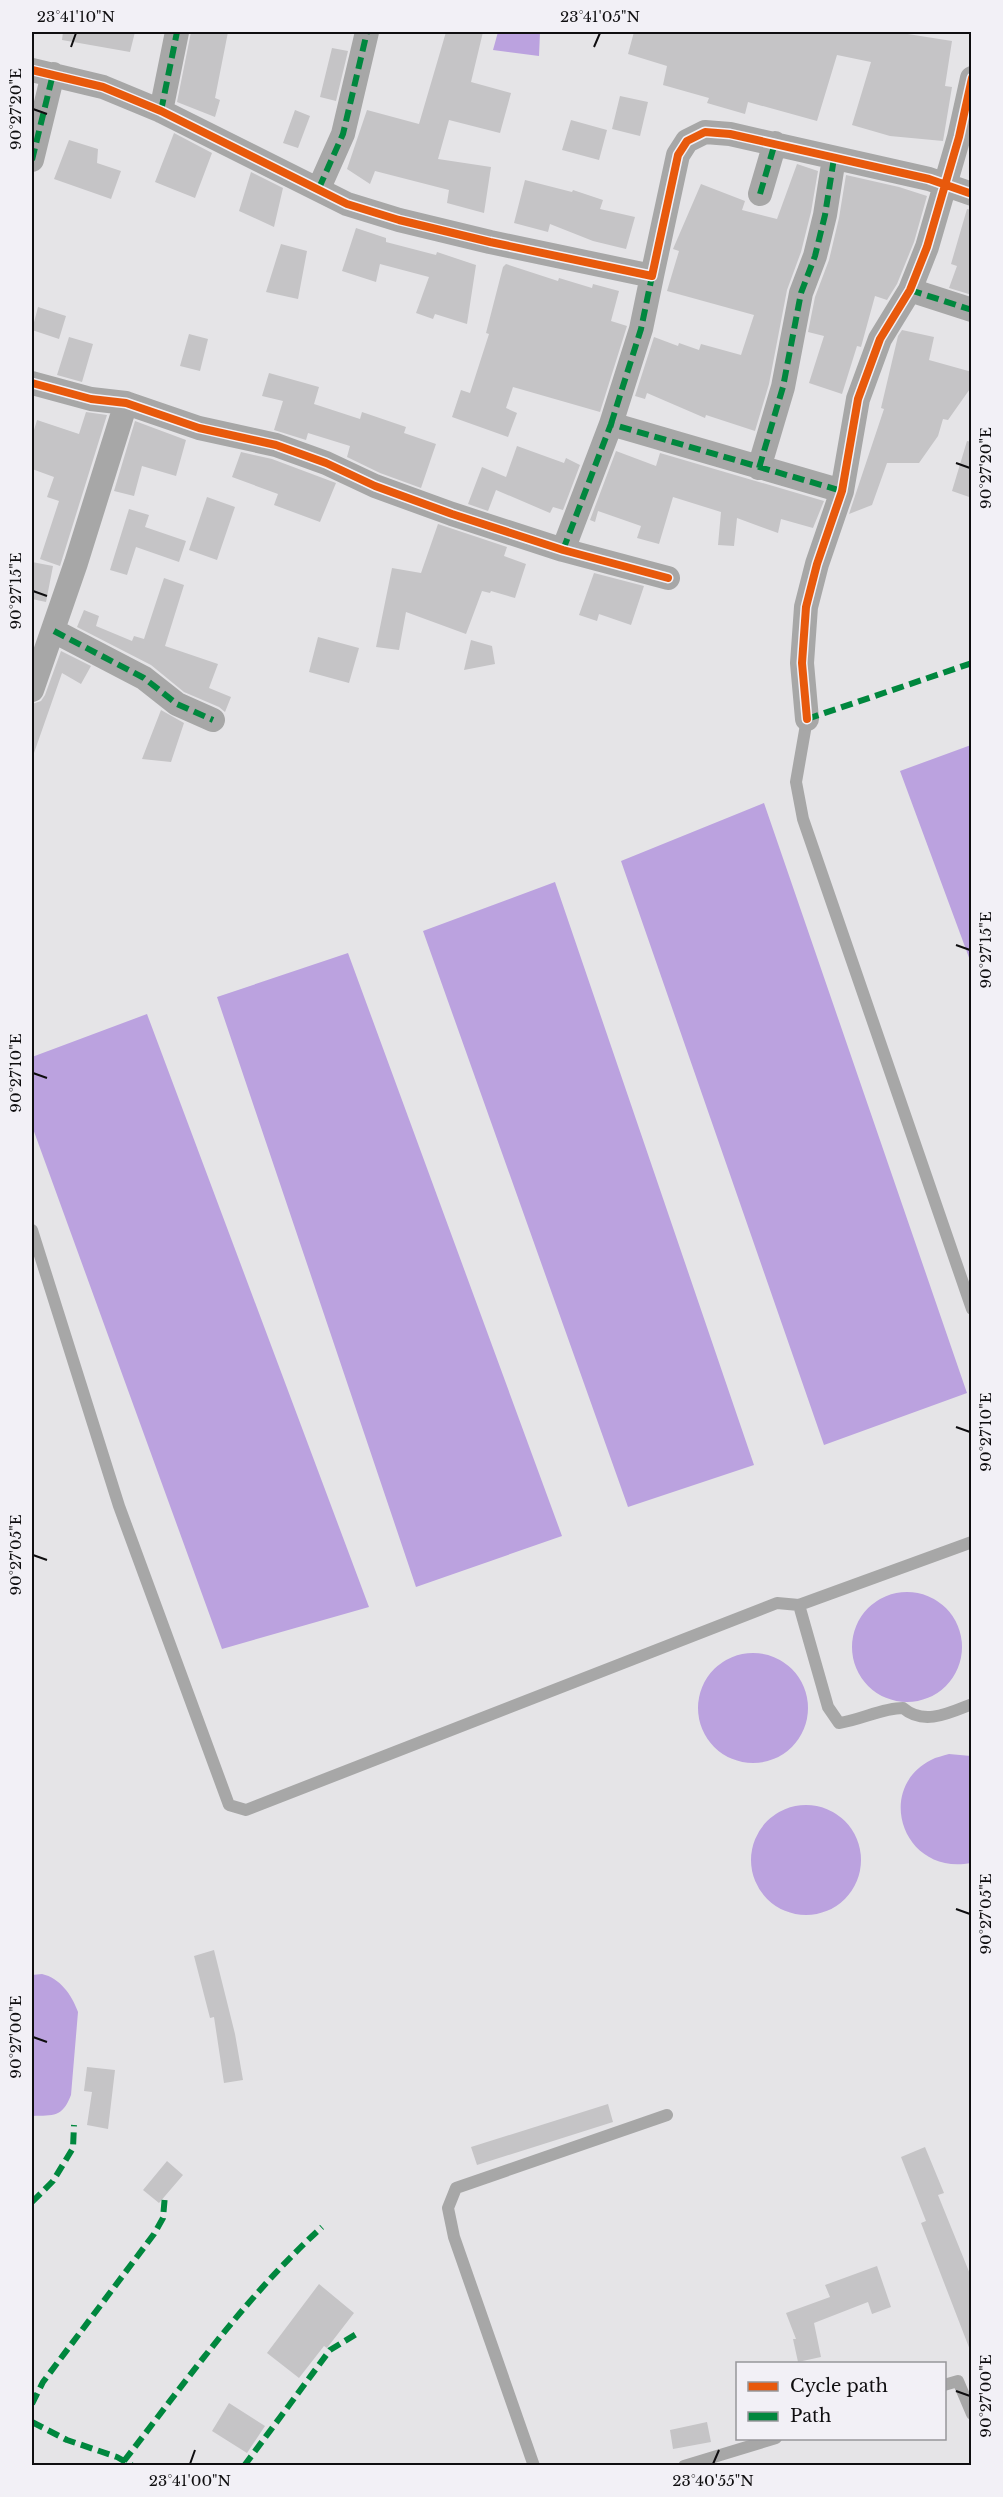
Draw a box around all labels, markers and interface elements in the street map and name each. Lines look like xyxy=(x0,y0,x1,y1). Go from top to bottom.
text: 23°41'10"N xyxy=(37,7,115,26)
text: 23°41'05"N xyxy=(560,7,640,26)
text: 90°27'20"E xyxy=(6,68,25,150)
text: 90°27'20"E xyxy=(976,427,995,509)
text: 90°27'15"E xyxy=(6,552,25,630)
text: 90°27'15"E xyxy=(976,911,995,989)
text: 90°27'10"E xyxy=(6,1033,25,1113)
text: 90°27'10"E xyxy=(976,1392,995,1472)
text: 90°27'05"E xyxy=(6,1514,25,1596)
text: 90°27'05"E xyxy=(976,1873,995,1955)
text: 90°27'00"E xyxy=(6,1995,25,2079)
text: 90°27'00"E xyxy=(976,2354,995,2438)
legend xyxy=(736,2362,946,2440)
text: Cycle path xyxy=(790,2375,888,2397)
text: Path xyxy=(790,2405,831,2427)
text: 23°41'00"N xyxy=(149,2471,231,2490)
text: 23°40'55"N xyxy=(672,2471,754,2490)

